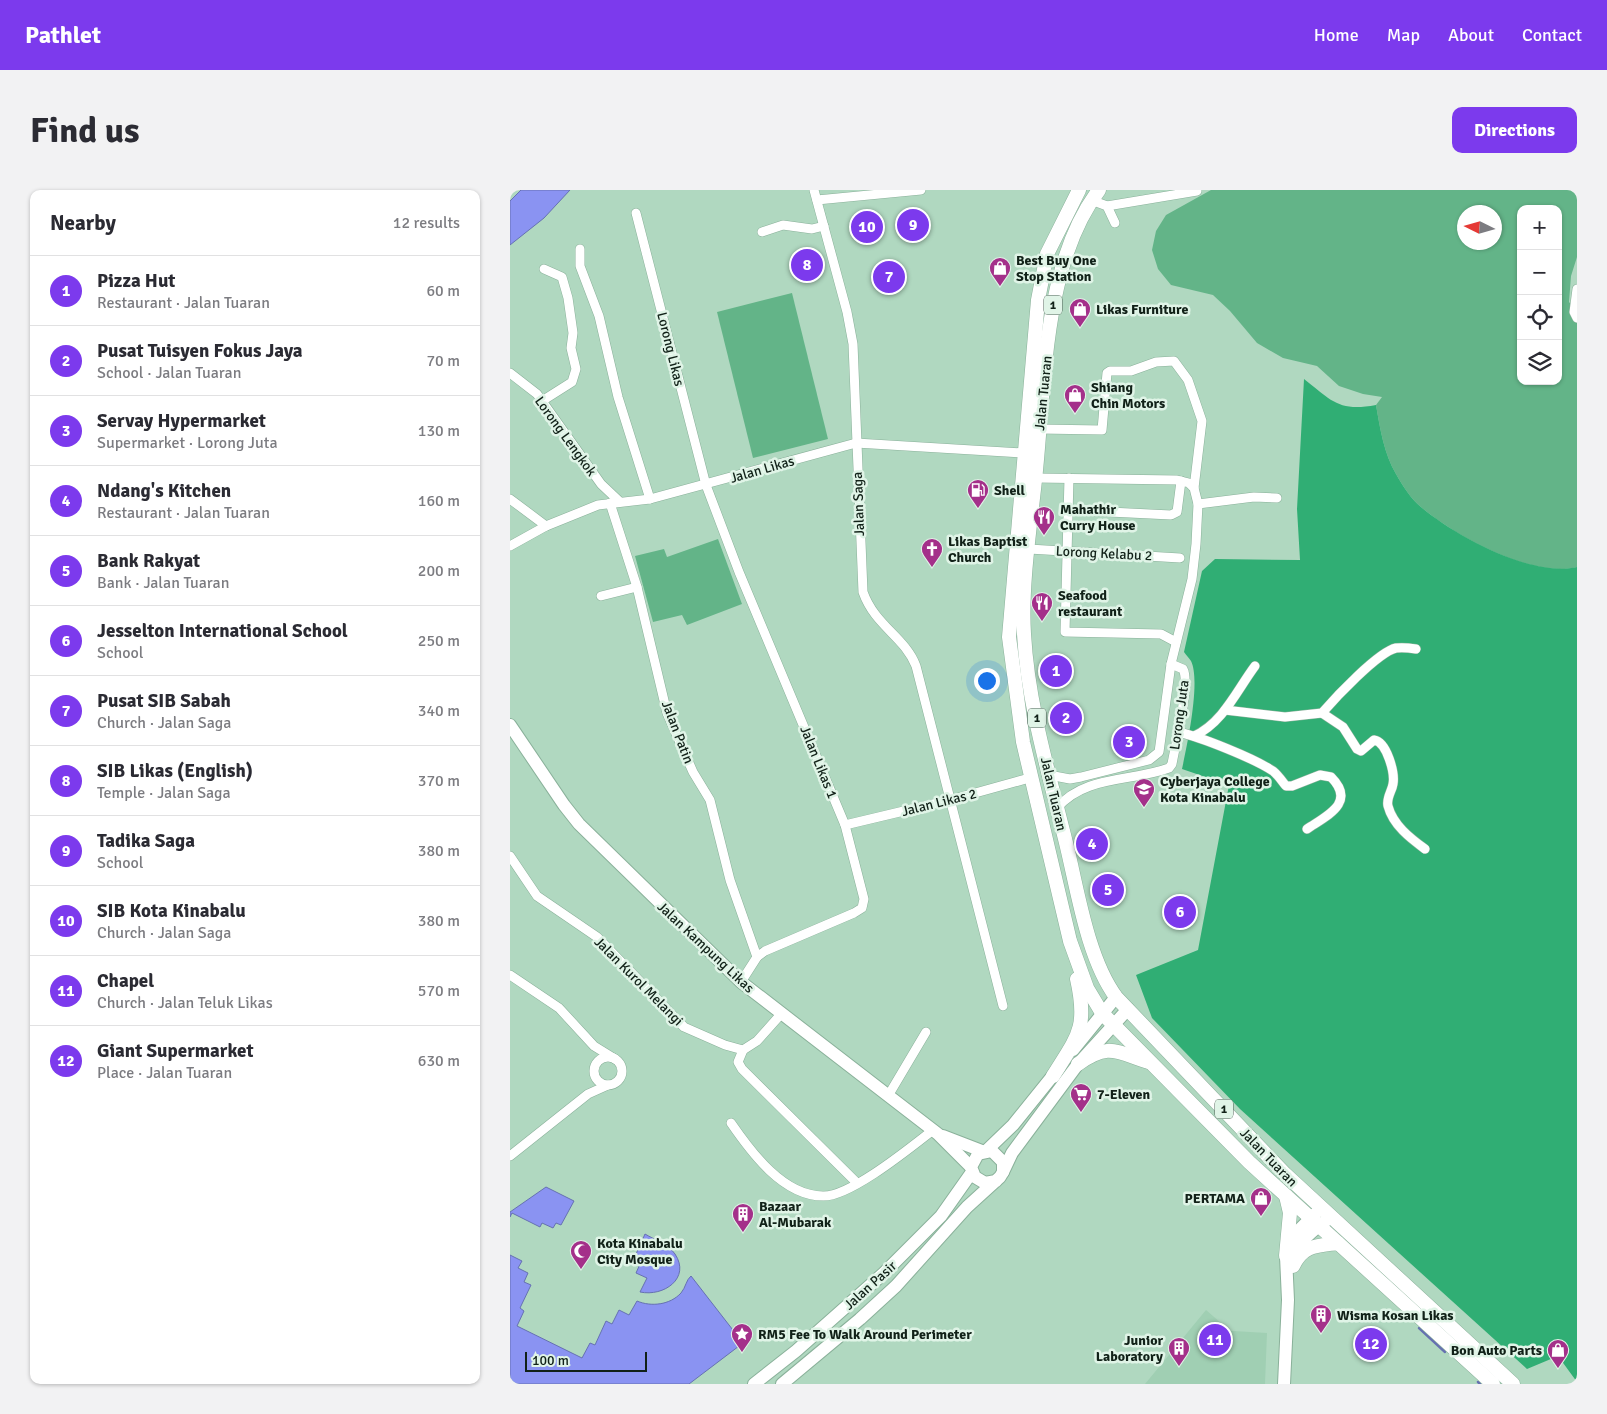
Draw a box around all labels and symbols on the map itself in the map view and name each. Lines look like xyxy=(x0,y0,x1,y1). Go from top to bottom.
north arrow xyxy=(1457,205,1502,250)
pin: 9 xyxy=(897,206,929,244)
pin: 10 xyxy=(851,208,883,246)
pin: 8 xyxy=(791,246,823,284)
place label: Best Buy One Stop Station xyxy=(1016,252,1096,285)
shop icon: Best Buy One Stop Station xyxy=(988,256,1012,287)
pin: 7 xyxy=(873,258,905,296)
road number: 1 xyxy=(1044,296,1062,314)
shop icon: Likas Furniture xyxy=(1068,297,1092,328)
place label: Likas Furniture xyxy=(1096,301,1188,318)
street label: Lorong Likas xyxy=(653,310,688,388)
street label: Jalan Tuaran xyxy=(1031,355,1056,431)
place label: Shiang Chin Motors xyxy=(1091,379,1165,412)
shop icon: Shiang Chin Motors xyxy=(1063,383,1087,414)
street label: Lorong Lengkok xyxy=(531,393,600,480)
street label: Jalan Likas xyxy=(728,452,796,487)
street label: Jalan Saga xyxy=(849,472,868,536)
fuel station icon: Shell xyxy=(966,478,990,509)
place label: Shell xyxy=(994,482,1026,499)
place label: Mahathir Curry House xyxy=(1060,501,1136,534)
restaurant icon: Mahathir Curry House xyxy=(1032,505,1056,536)
place label: Likas Baptist Church xyxy=(948,533,1028,566)
church icon: Likas Baptist Church xyxy=(920,537,944,568)
street label: Lorong Kelabu 2 xyxy=(1055,542,1153,565)
place label: Seafood restaurant xyxy=(1058,587,1123,620)
restaurant icon: Seafood restaurant xyxy=(1030,591,1054,622)
pin: 1 xyxy=(1040,652,1072,690)
your location xyxy=(974,668,1000,694)
street label: Lorong Juta xyxy=(1166,679,1193,751)
street label: Jalan Patin xyxy=(658,698,697,766)
pin: 2 xyxy=(1050,699,1082,737)
road number: 1 xyxy=(1028,708,1046,728)
street label: Jalan Likas 1 xyxy=(796,723,841,801)
pin: 3 xyxy=(1113,723,1145,761)
street label: Jalan Tuaran xyxy=(1037,756,1070,833)
place label: Cyberjaya College Kota Kinabalu xyxy=(1160,773,1270,806)
school or university icon: Cyberjaya College Kota Kinabalu xyxy=(1132,777,1156,808)
street label: Jalan Likas 2 xyxy=(900,785,978,820)
pin: 4 xyxy=(1076,825,1108,863)
pin: 5 xyxy=(1092,871,1124,909)
pin: 6 xyxy=(1164,893,1196,931)
street label: Jalan Kampung Likas xyxy=(654,898,757,996)
street label: Jalan Kurol Melangi xyxy=(591,933,687,1029)
supermarket icon: 7-Eleven xyxy=(1069,1082,1093,1113)
place label: 7-Eleven xyxy=(1097,1086,1150,1103)
road number: 1 xyxy=(1215,1100,1233,1119)
street label: Jalan Tuaran xyxy=(1236,1124,1301,1190)
shop icon: PERTAMA xyxy=(1249,1186,1273,1217)
place label: PERTAMA xyxy=(1184,1190,1245,1207)
place label: Bazaar Al-Mubarak xyxy=(759,1198,832,1231)
building icon: Bazaar Al-Mubarak xyxy=(731,1202,755,1233)
place label: Kota Kinabalu City Mosque xyxy=(597,1235,683,1268)
mosque icon: Kota Kinabalu City Mosque xyxy=(569,1239,593,1270)
street label: Jalan Pasir xyxy=(841,1257,901,1313)
building icon: Wisma Kosan Likas xyxy=(1309,1303,1333,1334)
place label: Wisma Kosan Likas xyxy=(1337,1307,1454,1324)
pin: 11 xyxy=(1199,1321,1231,1359)
place icon: RM5 Fee To Walk Around Perimeter xyxy=(730,1322,754,1353)
pin: 12 xyxy=(1355,1325,1387,1363)
place label: RM5 Fee To Walk Around Perimeter xyxy=(758,1326,972,1343)
place label: Junior Laboratory xyxy=(1096,1332,1163,1365)
building icon: Junior Laboratory xyxy=(1167,1336,1191,1367)
shop icon: Bon Auto Parts xyxy=(1546,1338,1570,1369)
place label: Bon Auto Parts xyxy=(1451,1342,1542,1359)
scale bar xyxy=(525,1349,648,1372)

